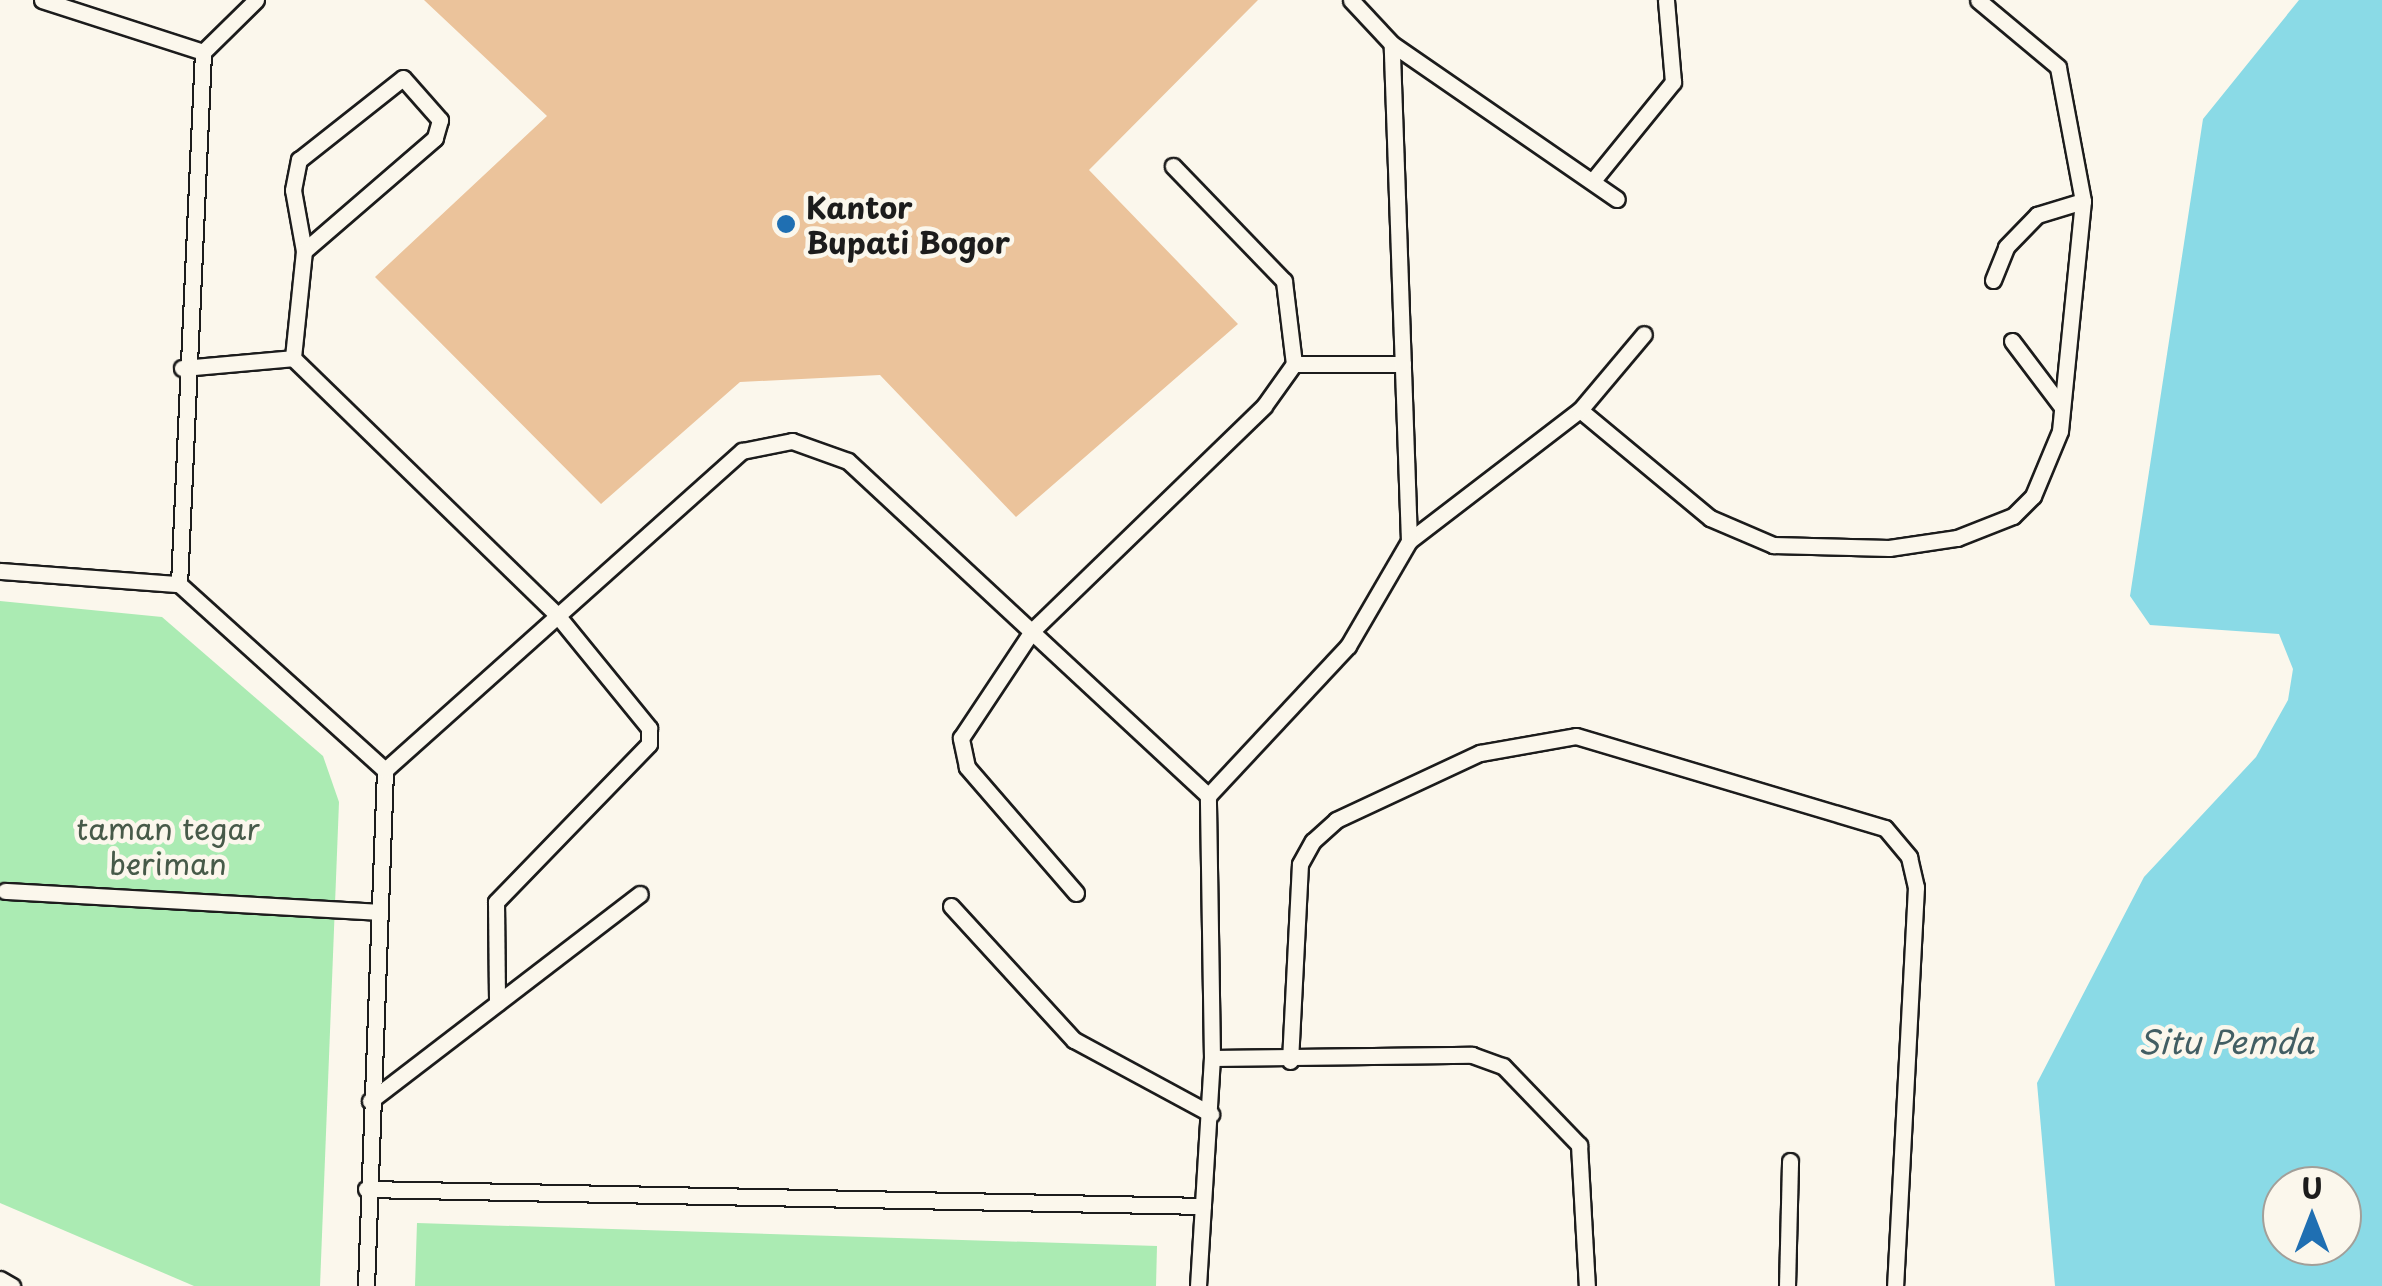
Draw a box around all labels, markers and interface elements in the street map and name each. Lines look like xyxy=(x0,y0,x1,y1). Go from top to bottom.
place label: Kantor Bupati Bogor xyxy=(806,189,1010,260)
marker: Kantor Bupati Bogor xyxy=(775,213,797,235)
park label: taman tegar beriman xyxy=(77,810,259,880)
water label: Situ Pemda xyxy=(2138,1022,2314,1060)
north arrow xyxy=(2262,1166,2362,1266)
text: U xyxy=(2301,1166,2323,1209)

